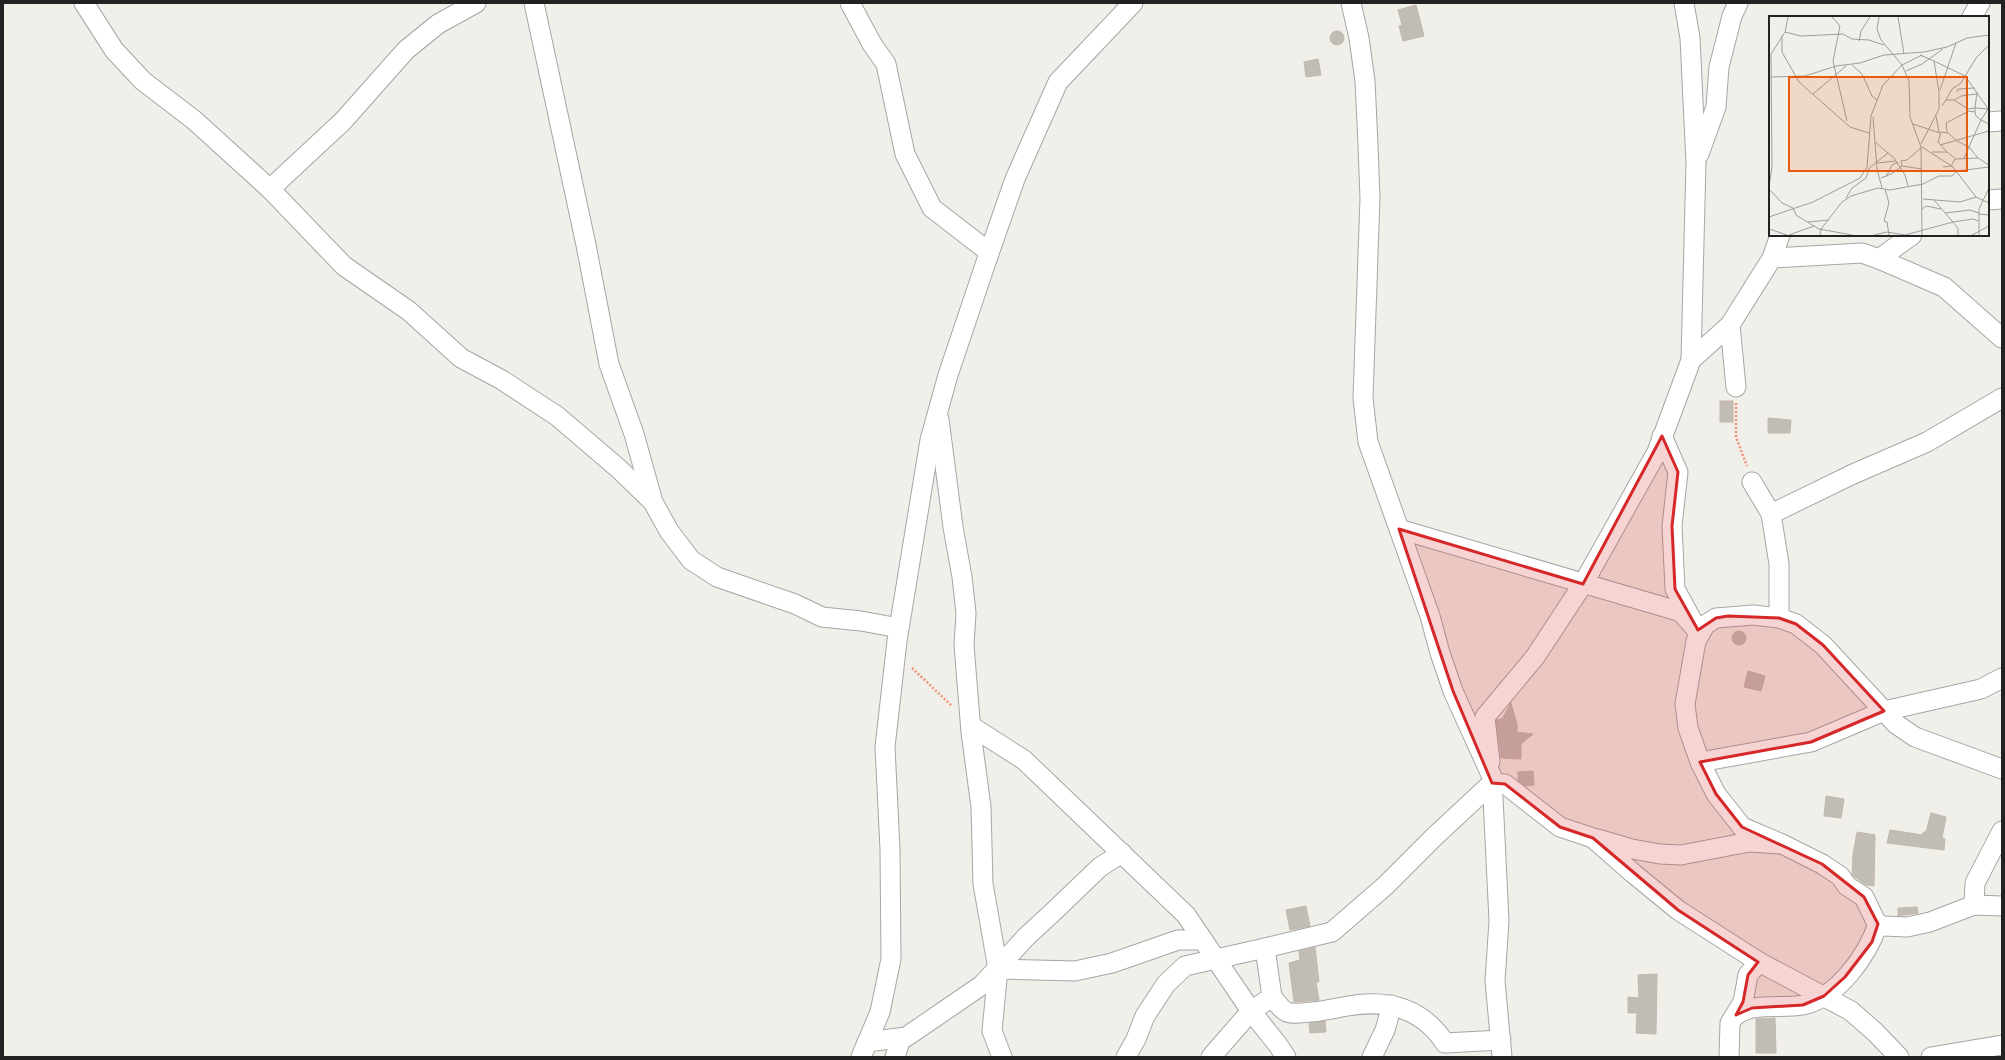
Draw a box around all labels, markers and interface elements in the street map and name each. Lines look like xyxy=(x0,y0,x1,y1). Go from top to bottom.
inset map xyxy=(1769,16,1989,236)

